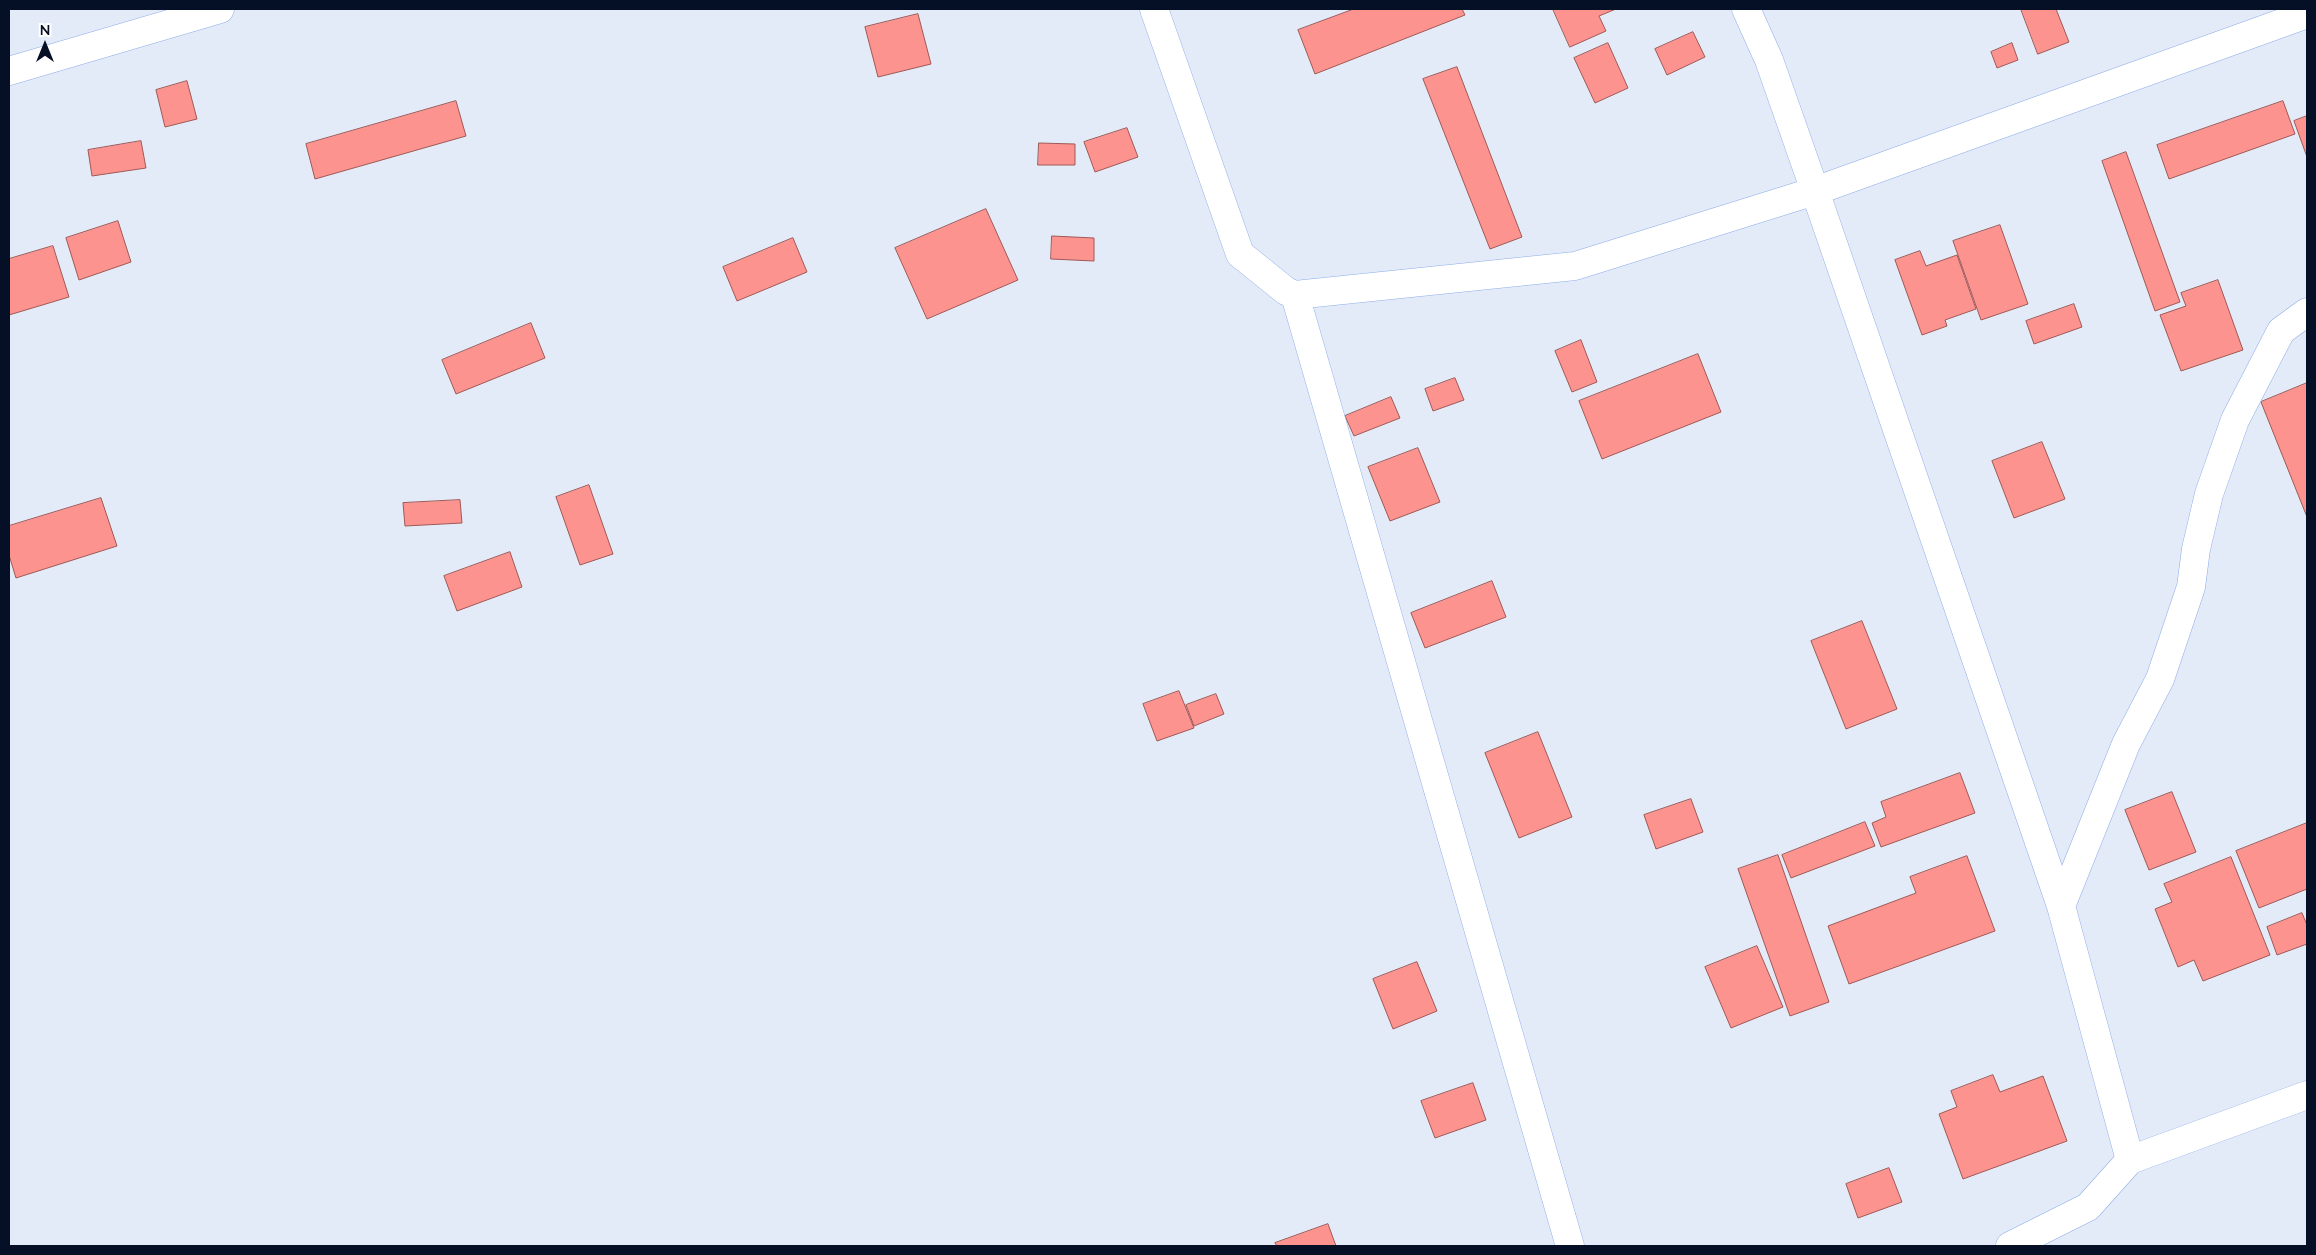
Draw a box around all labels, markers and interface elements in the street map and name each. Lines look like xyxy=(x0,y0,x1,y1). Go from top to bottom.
north arrow xyxy=(20,20,70,70)
text: N xyxy=(40,21,50,39)

